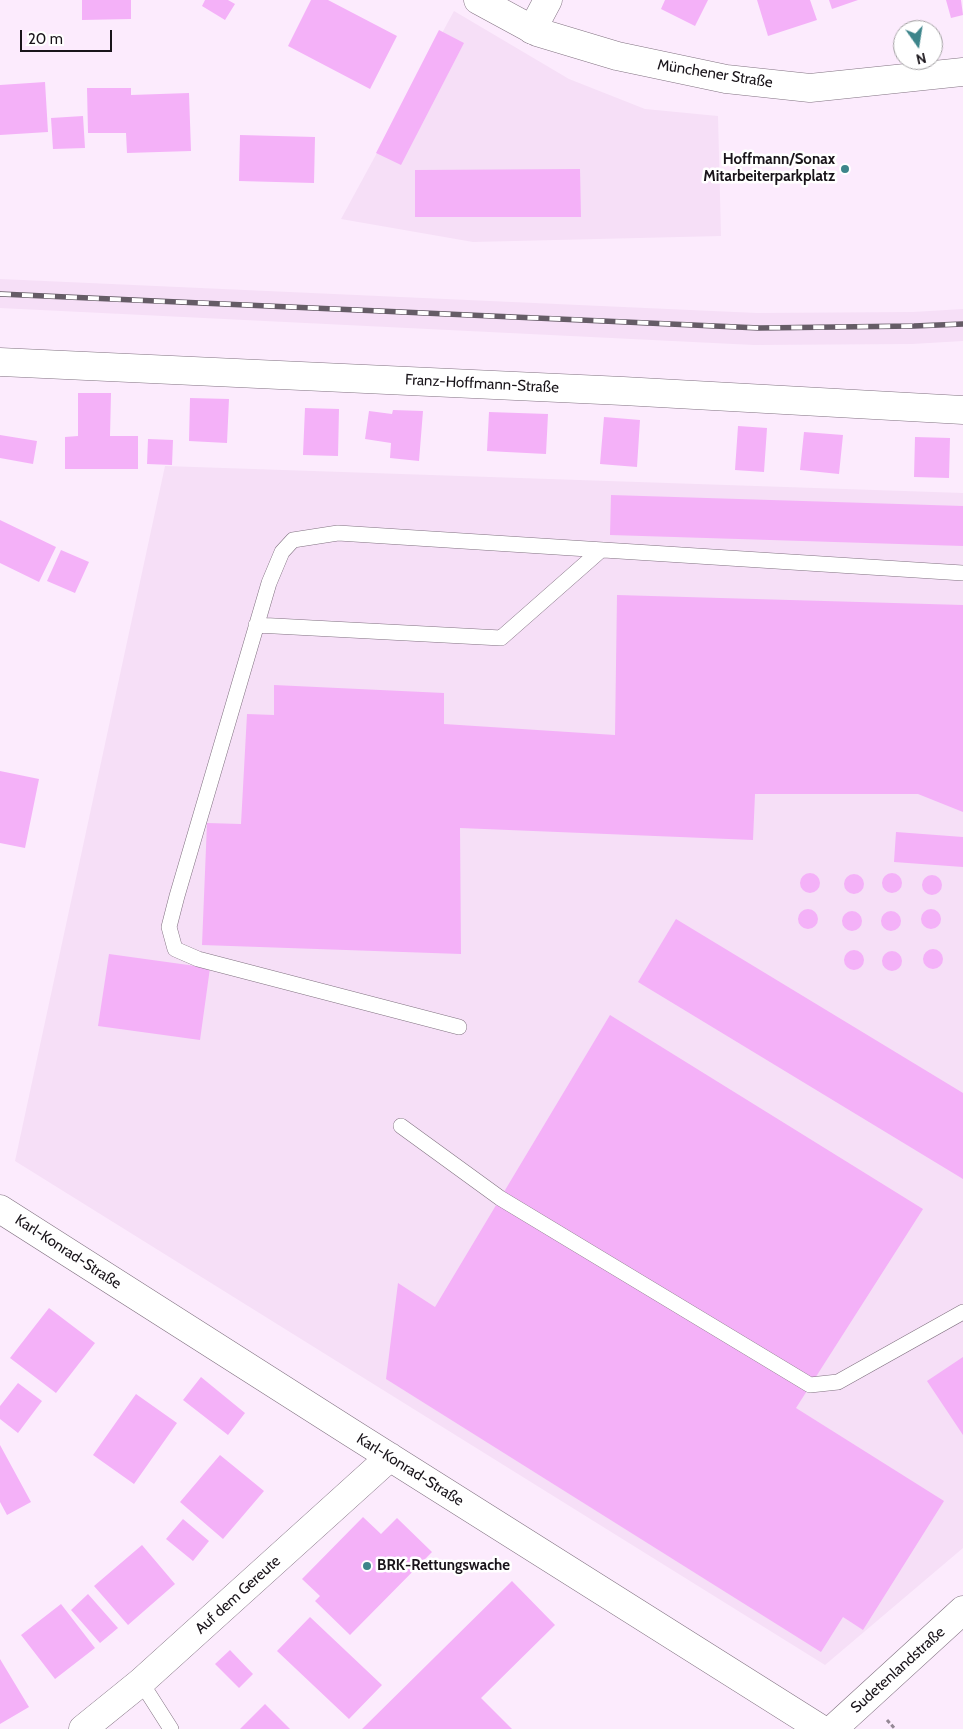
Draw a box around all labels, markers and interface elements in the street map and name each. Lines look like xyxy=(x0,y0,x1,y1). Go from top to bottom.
scale bar xyxy=(22,20,115,52)
north arrow xyxy=(893,20,943,70)
text: 20 m xyxy=(28,30,63,48)
text: N xyxy=(914,49,928,69)
street label: Münchener Straße xyxy=(656,56,774,92)
place label: Hoffmann/Sonax Mitarbeiterparkplatz xyxy=(703,151,835,186)
marker: Hoffmann/Sonax Mitarbeiterparkplatz xyxy=(839,163,851,175)
street label: Franz-Hoffmann-Straße xyxy=(405,371,559,397)
street label: Karl-Konrad-Straße xyxy=(12,1211,124,1293)
street label: Karl-Konrad-Straße xyxy=(353,1430,467,1510)
street label: Auf dem Gereute xyxy=(192,1552,284,1638)
place label: BRK-Rettungswache xyxy=(377,1557,510,1575)
marker: BRK-Rettungswache xyxy=(361,1560,373,1572)
street label: Sudetenlandstraße xyxy=(847,1623,949,1717)

